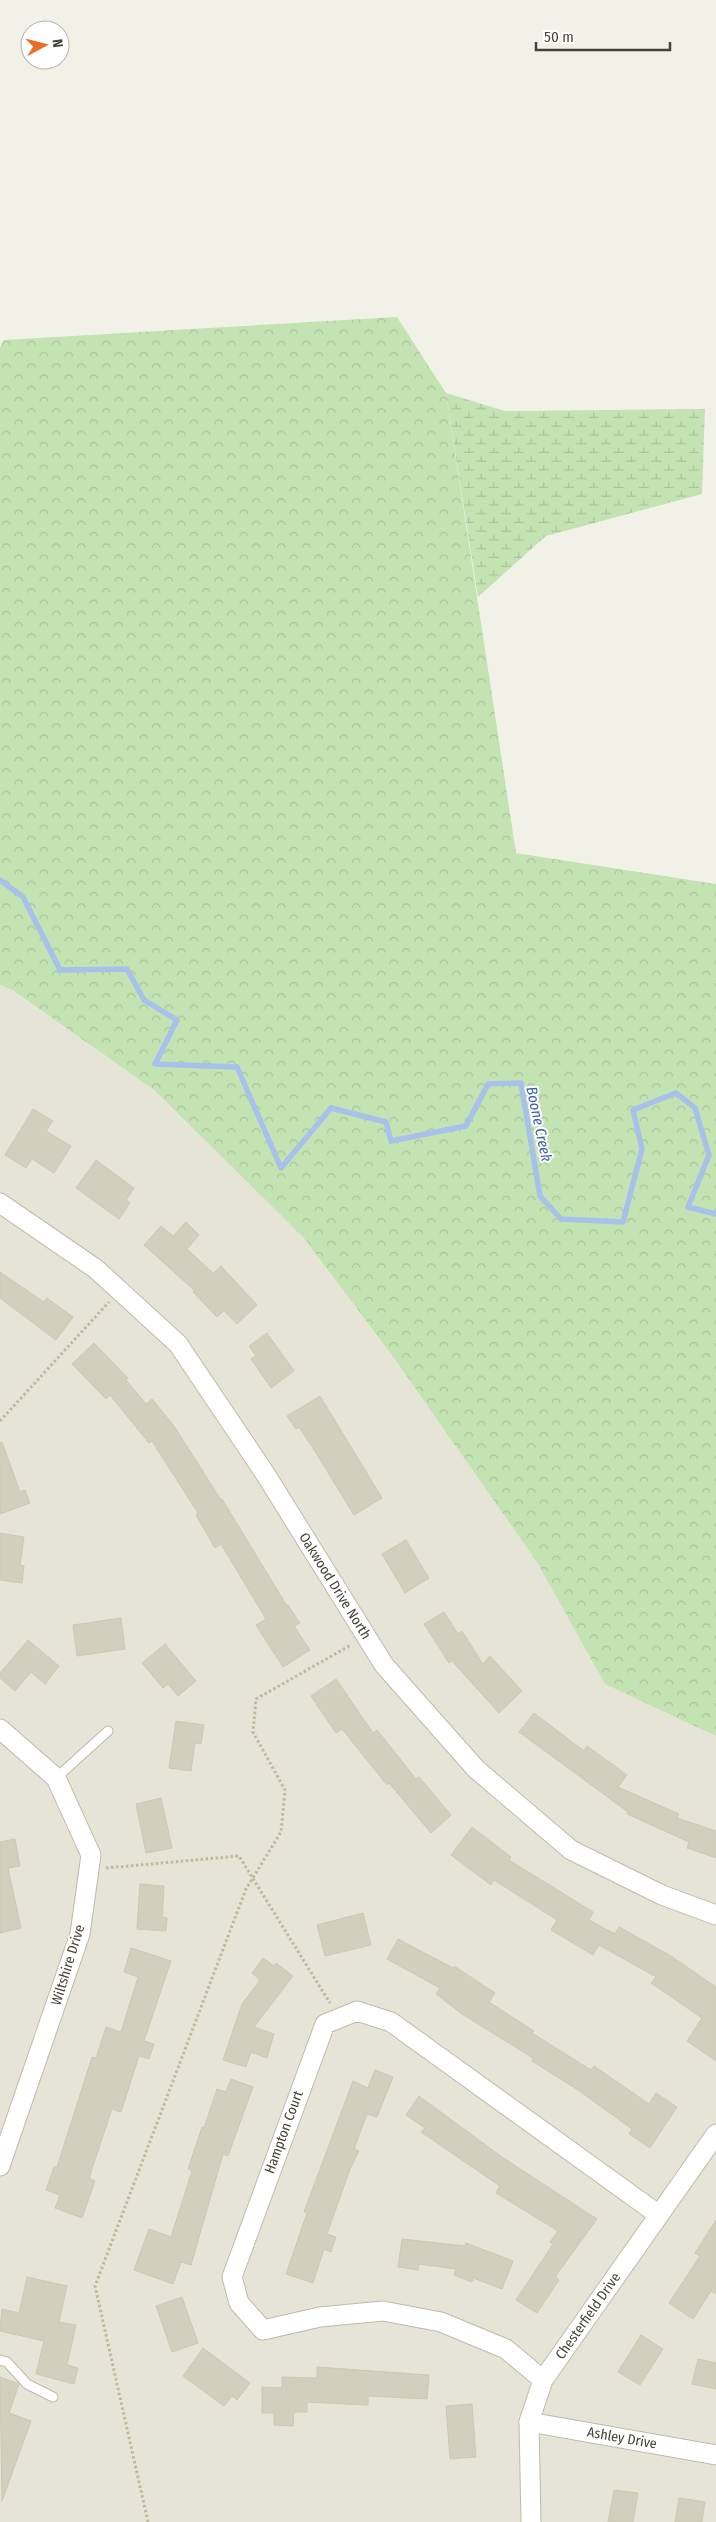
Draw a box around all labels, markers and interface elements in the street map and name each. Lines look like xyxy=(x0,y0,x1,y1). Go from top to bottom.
north arrow xyxy=(20,20,70,70)
scale bar xyxy=(536,20,670,52)
text: 50 m xyxy=(544,28,574,46)
text: N xyxy=(48,38,66,49)
water label: Boone Creek xyxy=(522,1085,556,1164)
street label: Oakwood Drive North xyxy=(295,1530,375,1642)
street label: Wiltshire Drive xyxy=(48,1923,88,2007)
street label: Hampton Court xyxy=(261,2088,307,2176)
street label: Chesterfield Drive xyxy=(552,2269,624,2363)
street label: Ashley Drive xyxy=(586,2424,658,2452)

